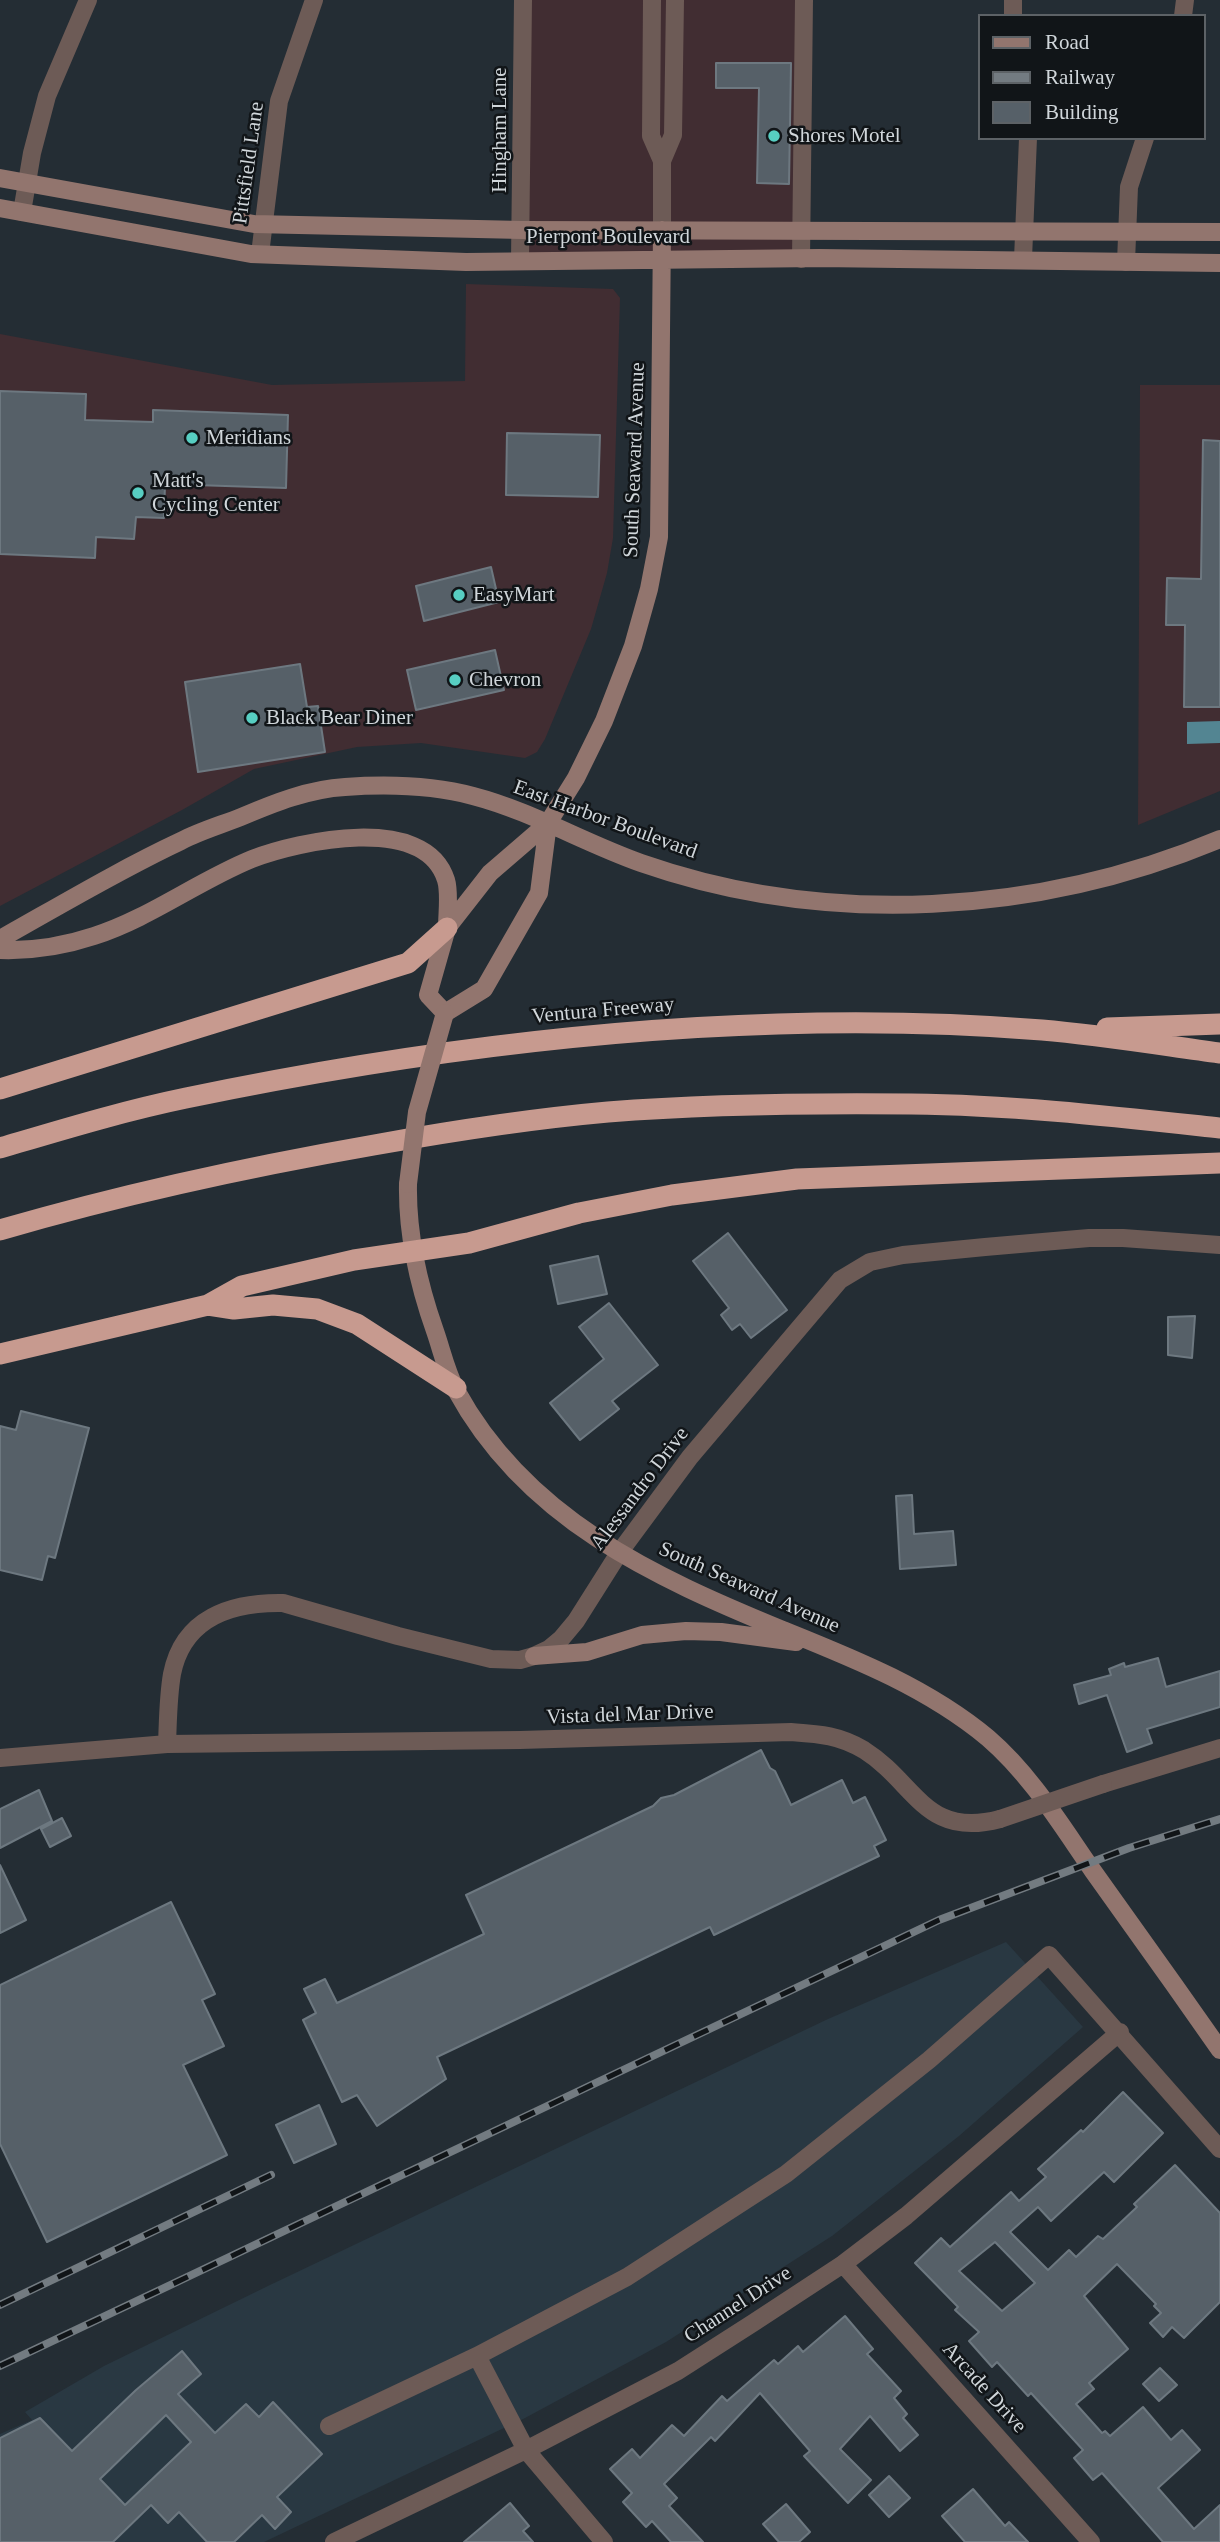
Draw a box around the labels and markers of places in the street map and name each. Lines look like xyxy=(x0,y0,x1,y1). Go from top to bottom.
place label: Shores Motel xyxy=(788,123,901,149)
marker: Shores Motel xyxy=(766,128,782,144)
place label: Meridians xyxy=(206,425,291,451)
marker: Meridians xyxy=(184,430,200,446)
place label: Matt's Cycling Center xyxy=(152,468,280,518)
marker: Matt's Cycling Center xyxy=(130,485,146,501)
place label: EasyMart xyxy=(473,582,555,608)
marker: EasyMart xyxy=(451,587,467,603)
place label: Chevron xyxy=(469,667,541,693)
marker: Chevron xyxy=(447,672,463,688)
place label: Black Bear Diner xyxy=(266,705,413,731)
marker: Black Bear Diner xyxy=(244,710,260,726)

